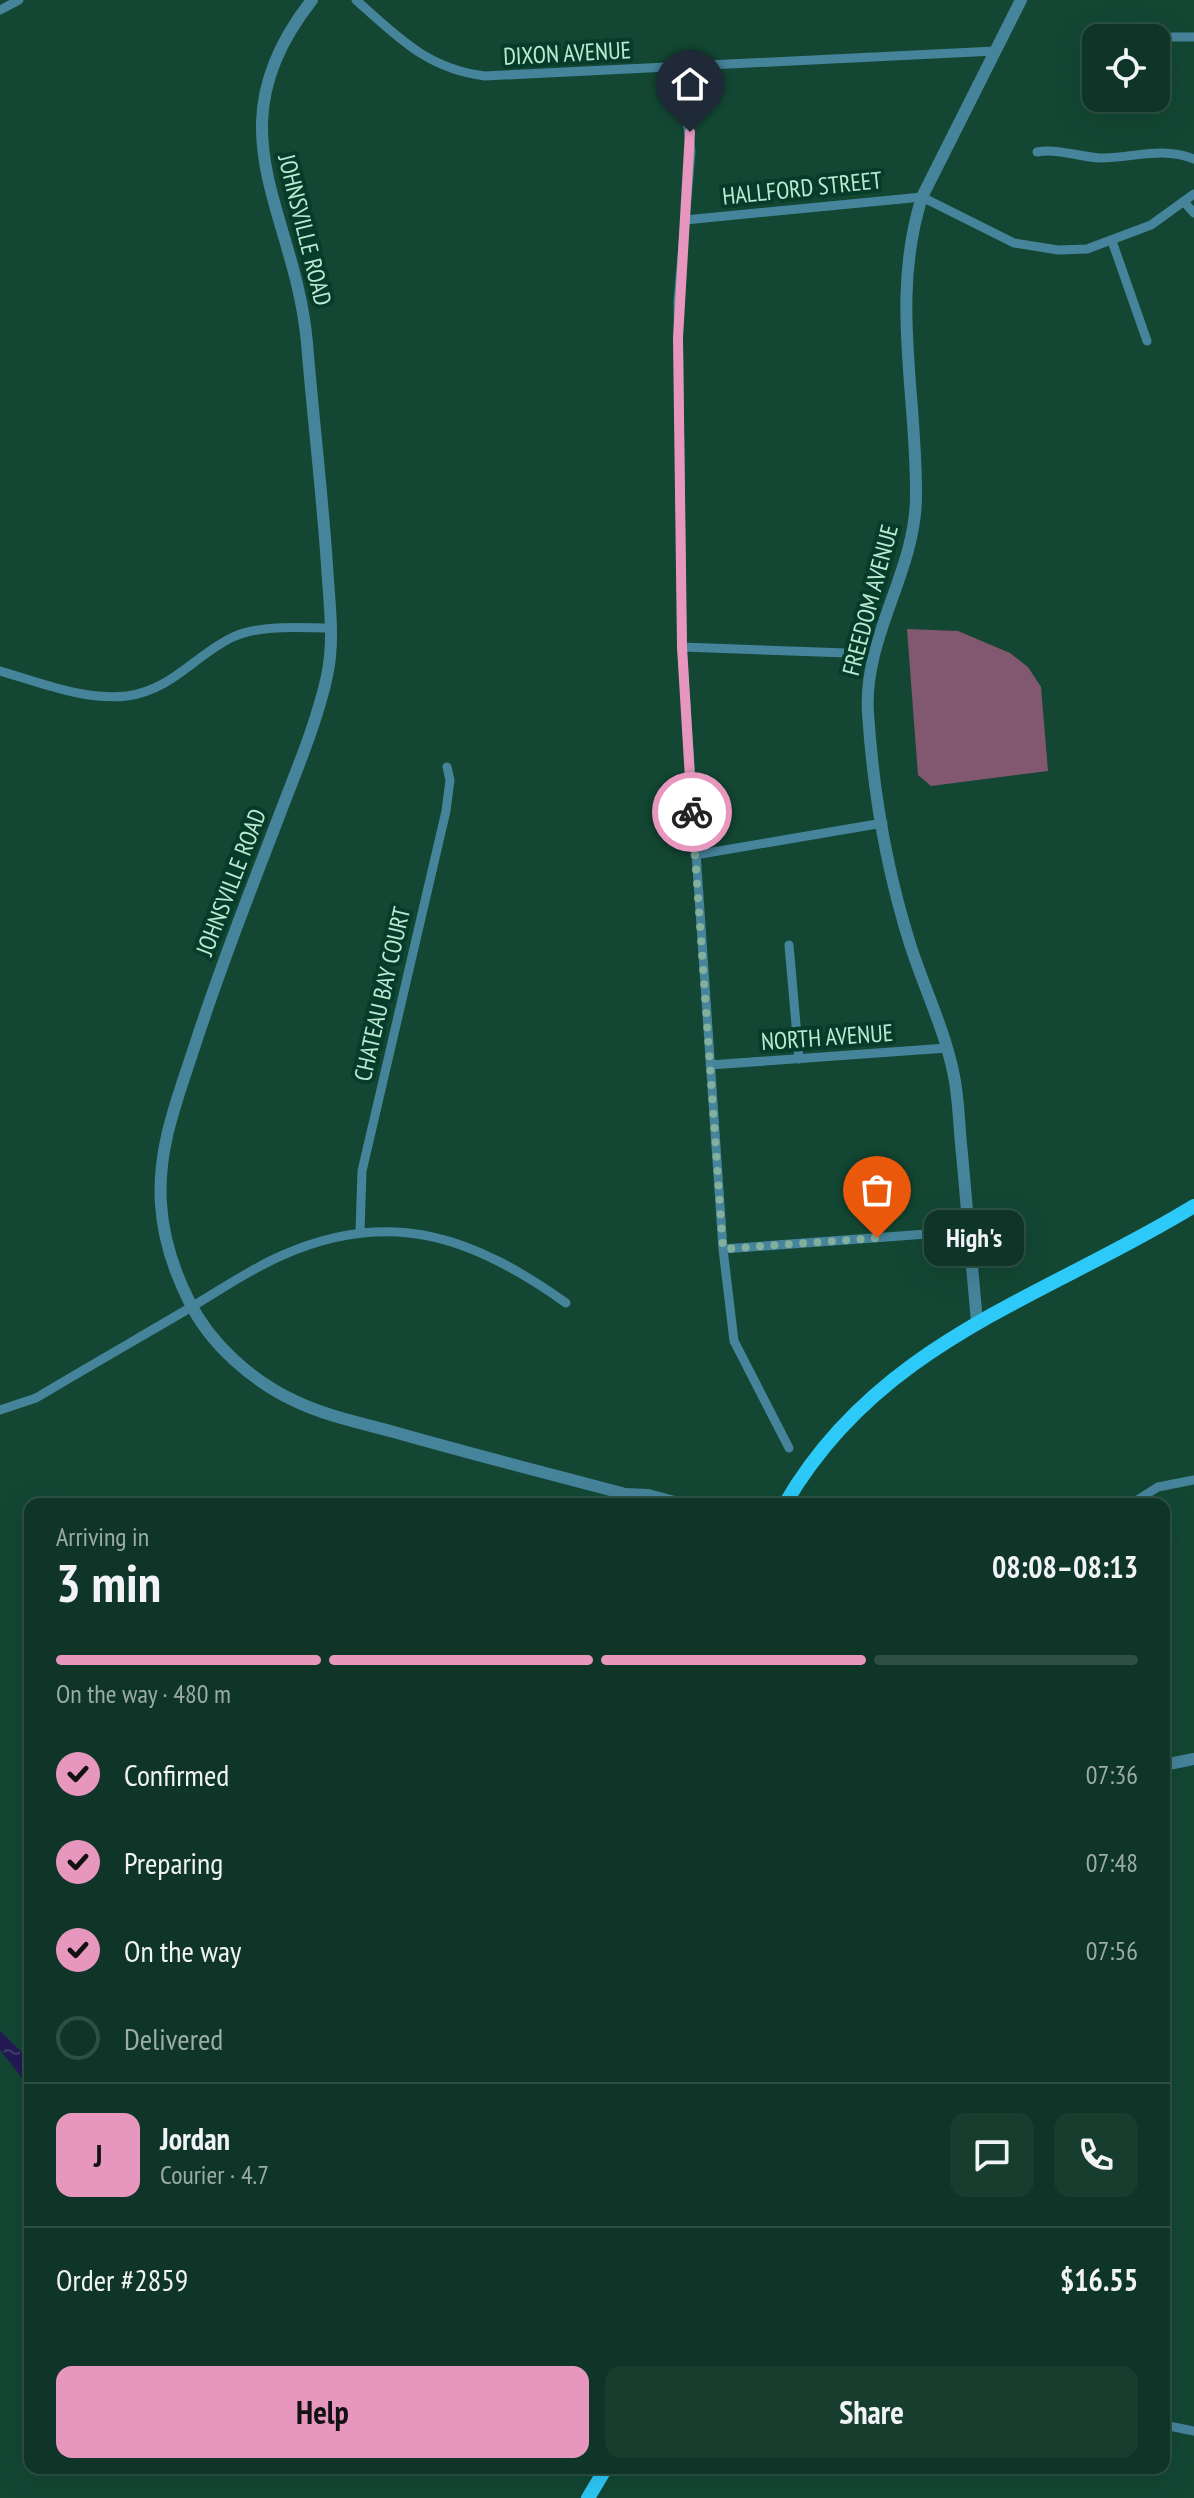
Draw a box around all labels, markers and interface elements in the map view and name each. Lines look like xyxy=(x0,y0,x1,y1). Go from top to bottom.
map controls xyxy=(1082,24,1170,112)
button: locate xyxy=(1082,24,1170,112)
street label: DIXON AVENUE xyxy=(502,34,632,72)
pin xyxy=(656,50,724,132)
icon: home xyxy=(668,62,712,106)
street label: JOHNSVILLE ROAD xyxy=(271,150,339,309)
street label: HALLFORD STREET xyxy=(721,164,884,212)
street label: FREEDOM AVENUE xyxy=(835,521,905,679)
courier xyxy=(652,772,732,852)
icon: bike xyxy=(670,790,714,834)
street label: JOHNSVILLE ROAD xyxy=(188,804,273,961)
street label: CHATEAU BAY COURT xyxy=(347,904,417,1084)
street label: NORTH AVENUE xyxy=(760,1017,894,1057)
pin xyxy=(843,1156,911,1238)
icon: bag xyxy=(855,1168,899,1212)
callout: High's xyxy=(925,1210,1025,1266)
text: High's xyxy=(946,1221,1002,1254)
text: Arriving in xyxy=(56,1520,149,1553)
text: 08:08–08:13 xyxy=(992,1547,1138,1586)
text: 3 min xyxy=(56,1549,161,1616)
text: On the way · 480 m xyxy=(56,1677,231,1710)
icon: check xyxy=(56,1752,100,1796)
text: Confirmed xyxy=(124,1755,229,1794)
text: 07:36 xyxy=(1086,1758,1138,1791)
icon: check xyxy=(56,1840,100,1884)
text: Preparing xyxy=(124,1843,223,1882)
text: 07:48 xyxy=(1086,1846,1138,1879)
icon: check xyxy=(56,1928,100,1972)
text: On the way xyxy=(124,1931,241,1970)
text: 07:56 xyxy=(1086,1934,1138,1967)
text: Delivered xyxy=(124,2019,223,2058)
button: chat xyxy=(950,2113,1034,2197)
button: phone xyxy=(1054,2113,1138,2197)
text: Jordan xyxy=(160,2119,230,2158)
text: J xyxy=(94,2136,102,2175)
text: Courier · 4.7 xyxy=(160,2158,269,2191)
text: Order #2859 xyxy=(56,2260,188,2299)
text: $16.55 xyxy=(1060,2260,1138,2299)
button: Help xyxy=(56,2366,589,2458)
button: Share xyxy=(605,2366,1138,2458)

